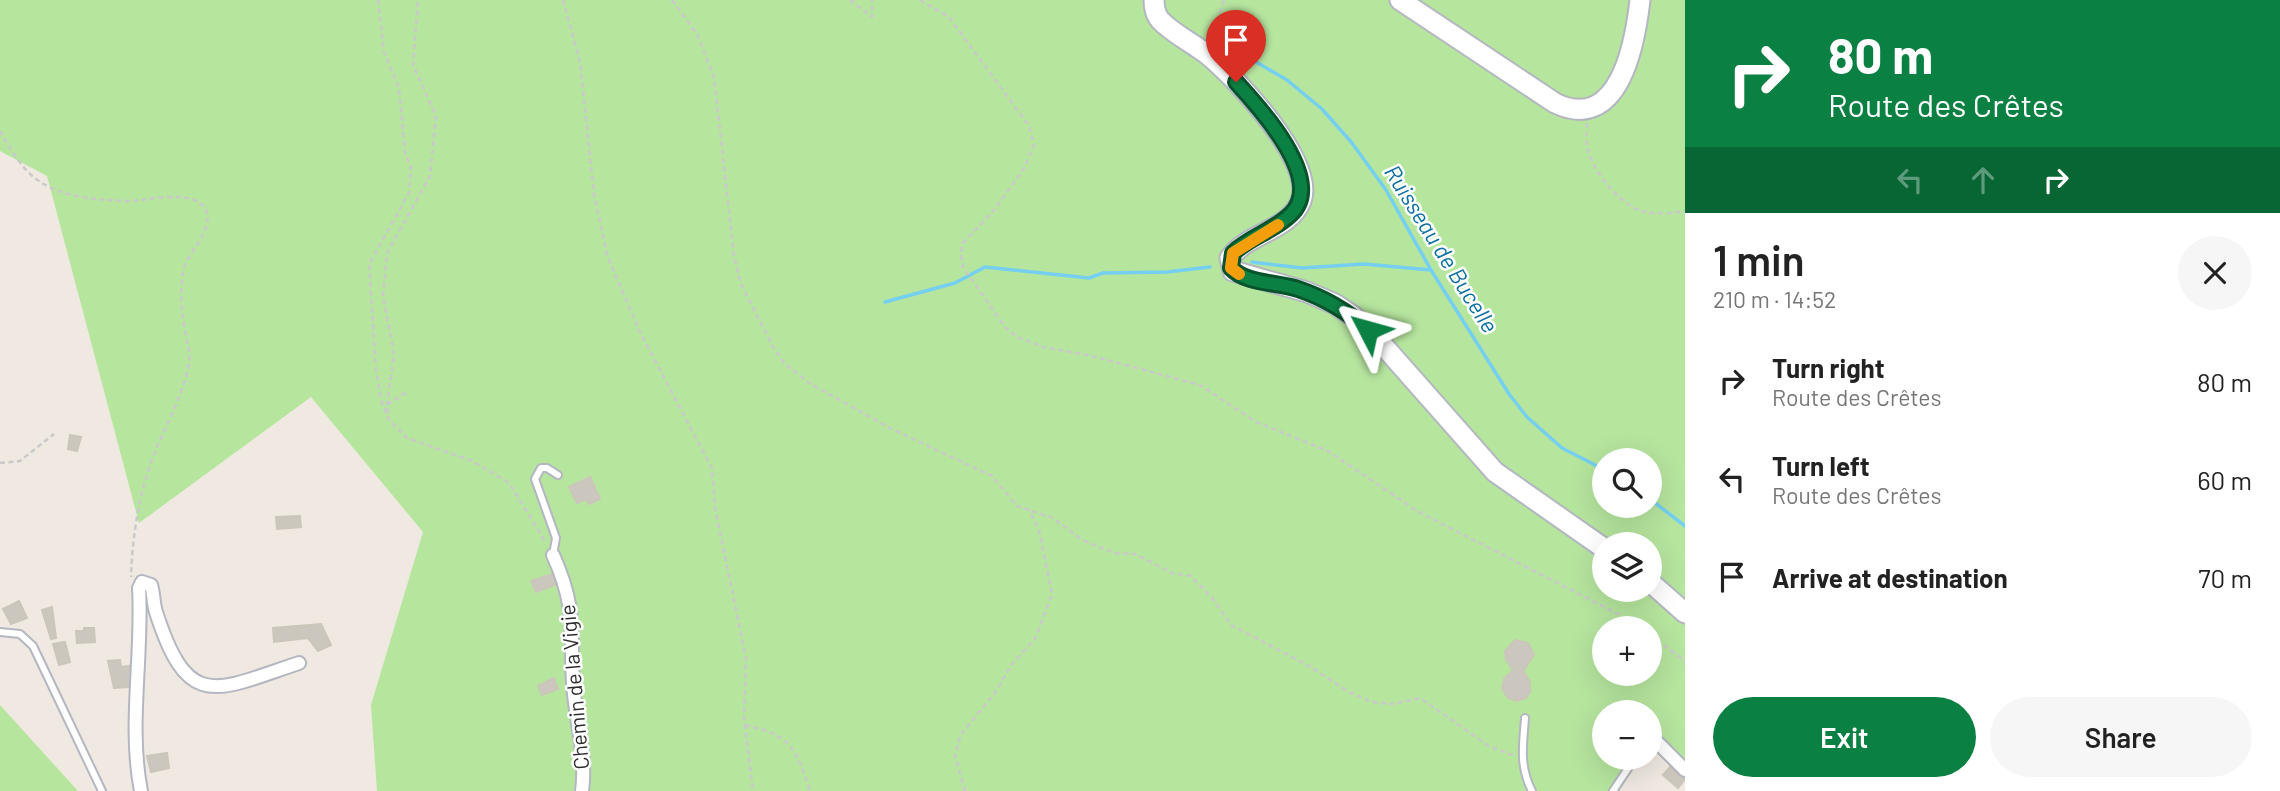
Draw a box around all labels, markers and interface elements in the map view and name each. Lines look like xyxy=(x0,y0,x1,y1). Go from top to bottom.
pin xyxy=(1206,10,1266,82)
icon: arrive xyxy=(1217,21,1255,59)
text: 80 m xyxy=(1828,25,1933,84)
icon: right xyxy=(1713,28,1804,119)
text: Route des Crêtes xyxy=(1828,85,2064,123)
water label: Ruisseau de Bucelle xyxy=(1379,159,1505,338)
icon: left xyxy=(1891,161,1929,199)
icon: ahead xyxy=(1964,161,2002,199)
icon: right xyxy=(2037,161,2075,199)
text: 1 min xyxy=(1713,234,1805,284)
button: close xyxy=(2178,236,2252,310)
text: 210 m · 14:52 xyxy=(1713,285,1836,313)
position arrow xyxy=(1331,293,1405,367)
text: Turn right xyxy=(1772,352,1885,383)
icon: right xyxy=(1713,362,1751,400)
text: 80 m xyxy=(2197,366,2252,397)
text: Route des Crêtes xyxy=(1772,383,1942,411)
map controls xyxy=(1592,448,1662,770)
button: search xyxy=(1592,448,1662,518)
text: Turn left xyxy=(1772,450,1870,481)
icon: left xyxy=(1713,460,1751,498)
text: 60 m xyxy=(2197,464,2252,495)
text: Route des Crêtes xyxy=(1772,481,1942,509)
button: layers xyxy=(1592,532,1662,602)
icon: arrive xyxy=(1713,558,1751,596)
text: Arrive at destination xyxy=(1772,562,2008,593)
text: 70 m xyxy=(2198,562,2252,593)
street label: Chemin de la Vigie xyxy=(554,604,593,771)
button: + xyxy=(1592,616,1662,686)
button: Exit xyxy=(1713,697,1976,777)
button: Share xyxy=(1990,697,2252,777)
button: − xyxy=(1592,700,1662,770)

